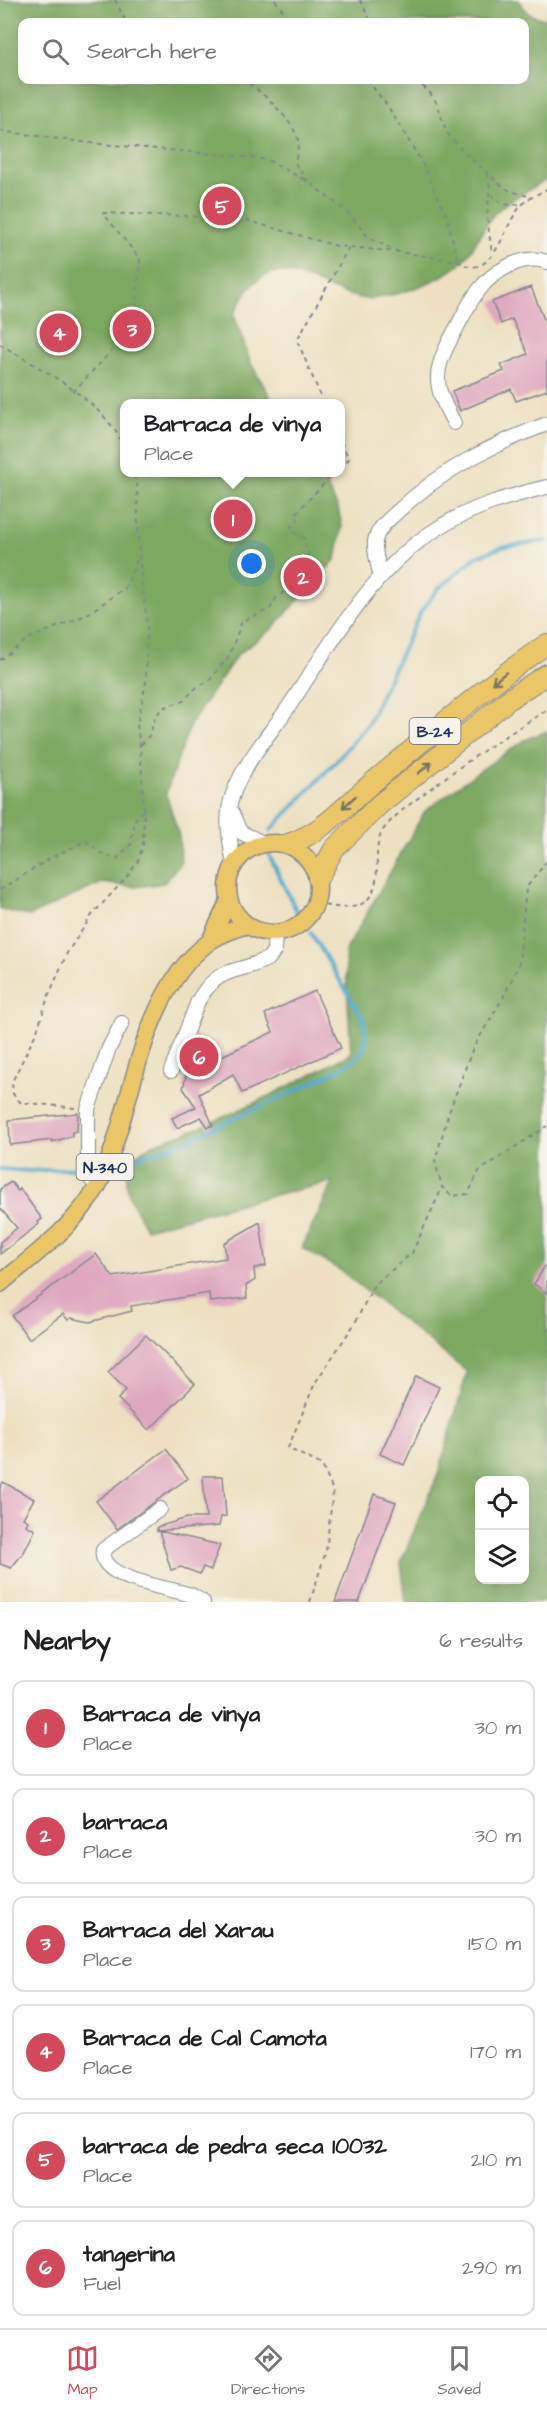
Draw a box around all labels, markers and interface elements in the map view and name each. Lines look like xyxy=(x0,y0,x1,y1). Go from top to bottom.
search box xyxy=(18,18,529,84)
icon: search xyxy=(39,35,72,68)
text: Search here xyxy=(87,36,217,67)
pin: 5 xyxy=(202,184,242,228)
pin: 3 xyxy=(112,306,152,352)
pin: 4 xyxy=(40,310,78,356)
popup xyxy=(120,399,345,477)
text: Barraca de vinya xyxy=(144,409,321,440)
text: Place xyxy=(144,440,193,468)
pin: 1 xyxy=(214,496,252,542)
your location xyxy=(237,549,266,578)
pin: 2 xyxy=(284,554,322,600)
one-way arrow xyxy=(492,671,507,685)
road number: B-24 xyxy=(410,718,460,744)
one-way arrow xyxy=(417,762,433,775)
one-way arrow xyxy=(342,795,357,809)
pin: 6 xyxy=(180,1034,218,1080)
road number: N-340 xyxy=(76,1154,134,1180)
map controls xyxy=(475,1476,529,1584)
button: locate xyxy=(475,1476,529,1530)
button: layers xyxy=(475,1530,529,1584)
text: Nearby xyxy=(24,1623,111,1659)
text: 6 results xyxy=(439,1627,523,1655)
text: Barraca de vinya xyxy=(83,1699,260,1730)
text: 1 xyxy=(44,1714,47,1742)
text: 30 m xyxy=(475,1714,521,1742)
text: Place xyxy=(83,1730,133,1758)
text: barraca xyxy=(83,1807,167,1838)
text: 2 xyxy=(40,1822,51,1850)
text: 30 m xyxy=(475,1822,521,1850)
text: Place xyxy=(83,1838,133,1866)
text: Barraca del Xarau xyxy=(83,1915,274,1946)
text: 3 xyxy=(40,1930,51,1958)
text: 150 m xyxy=(468,1930,521,1958)
text: Place xyxy=(83,1946,133,1974)
text: Barraca de Cal Camota xyxy=(83,2023,327,2054)
text: 4 xyxy=(39,2038,52,2066)
text: 170 m xyxy=(470,2038,521,2066)
text: Place xyxy=(83,2054,133,2082)
text: barraca de pedra seca 10032 xyxy=(83,2131,387,2162)
text: 5 xyxy=(38,2146,53,2174)
text: 210 m xyxy=(471,2146,521,2174)
text: Place xyxy=(83,2162,133,2190)
text: tangerina xyxy=(83,2239,175,2270)
text: 6 xyxy=(39,2254,52,2282)
text: 290 m xyxy=(462,2254,521,2282)
text: Fuel xyxy=(83,2270,121,2298)
tab: Map xyxy=(66,2342,99,2400)
tab: Directions xyxy=(231,2342,305,2400)
tab: Saved xyxy=(437,2342,481,2400)

